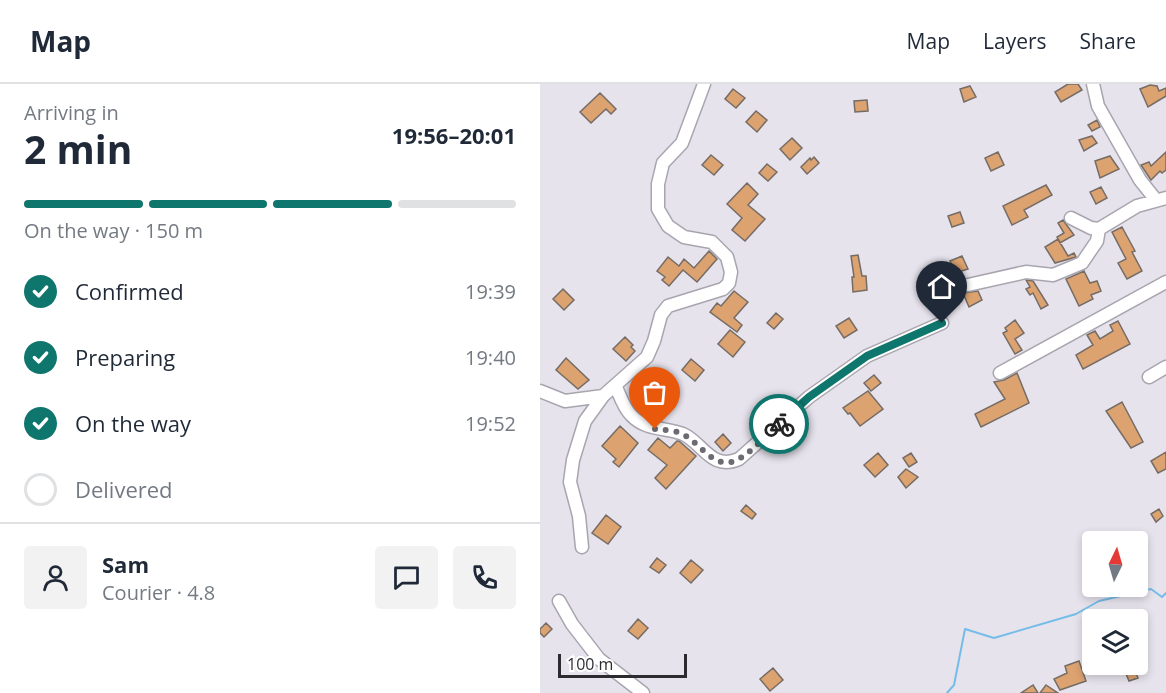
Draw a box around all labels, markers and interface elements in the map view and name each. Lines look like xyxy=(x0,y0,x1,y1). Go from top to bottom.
text: Map xyxy=(30,22,91,60)
text: Map xyxy=(907,27,950,55)
text: Layers xyxy=(983,27,1047,55)
text: Share xyxy=(1080,27,1136,55)
text: Arriving in xyxy=(24,99,119,126)
text: 19:56–20:01 xyxy=(392,120,516,150)
text: 2 min xyxy=(24,122,132,175)
text: On the way · 150 m xyxy=(24,217,203,244)
pin xyxy=(916,261,967,323)
icon: home xyxy=(925,270,958,303)
icon: check xyxy=(24,275,57,308)
text: Confirmed xyxy=(75,276,184,306)
text: 19:39 xyxy=(465,278,516,305)
icon: check xyxy=(24,341,57,374)
text: Preparing xyxy=(75,342,175,372)
text: 19:40 xyxy=(465,344,516,371)
pin xyxy=(629,367,680,429)
icon: bag xyxy=(638,376,671,409)
courier xyxy=(749,394,809,454)
icon: check xyxy=(24,407,57,440)
text: On the way xyxy=(75,408,191,438)
icon: bike xyxy=(763,408,796,441)
text: 19:52 xyxy=(465,410,516,437)
text: Delivered xyxy=(75,474,173,504)
north arrow xyxy=(1082,531,1148,597)
map controls xyxy=(1082,531,1148,675)
button: person xyxy=(24,546,87,609)
button: chat xyxy=(375,546,438,609)
button: phone xyxy=(453,546,516,609)
text: Sam xyxy=(102,549,149,579)
text: Courier · 4.8 xyxy=(102,579,215,606)
button: layers xyxy=(1082,609,1148,675)
scale bar xyxy=(558,651,687,678)
text: 100 m xyxy=(567,653,613,675)

